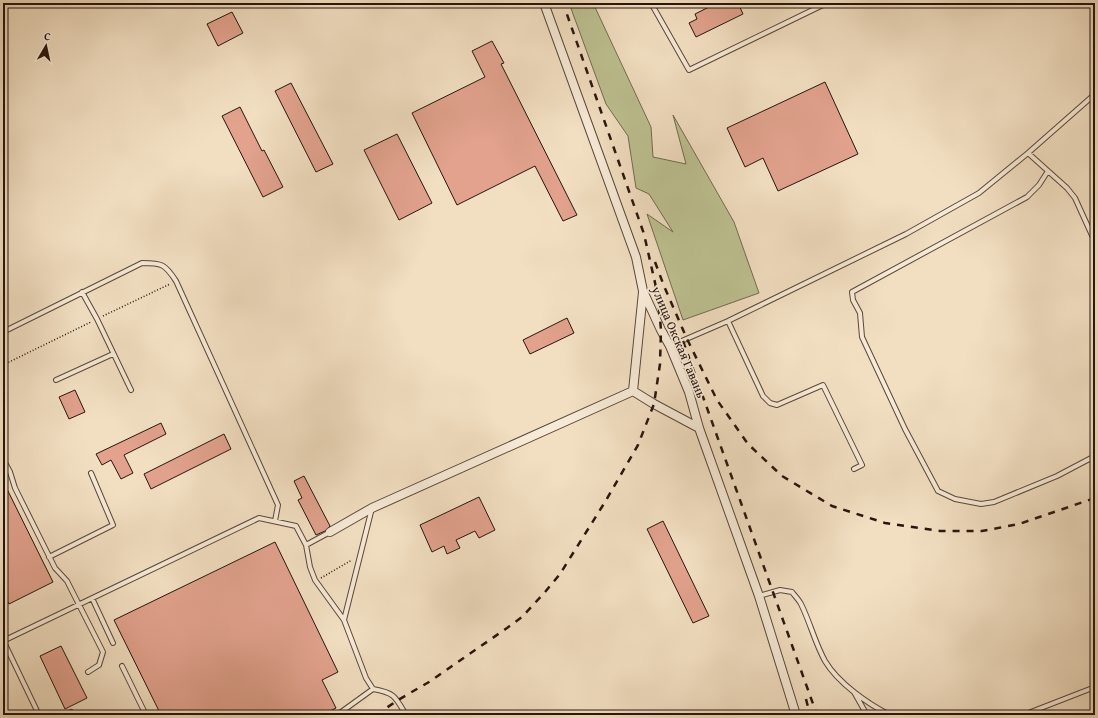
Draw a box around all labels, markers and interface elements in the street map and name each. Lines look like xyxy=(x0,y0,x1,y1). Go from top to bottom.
north arrow xyxy=(26,26,66,66)
text: С xyxy=(43,28,52,45)
street label: улица Окская Гавань xyxy=(647,282,711,401)

